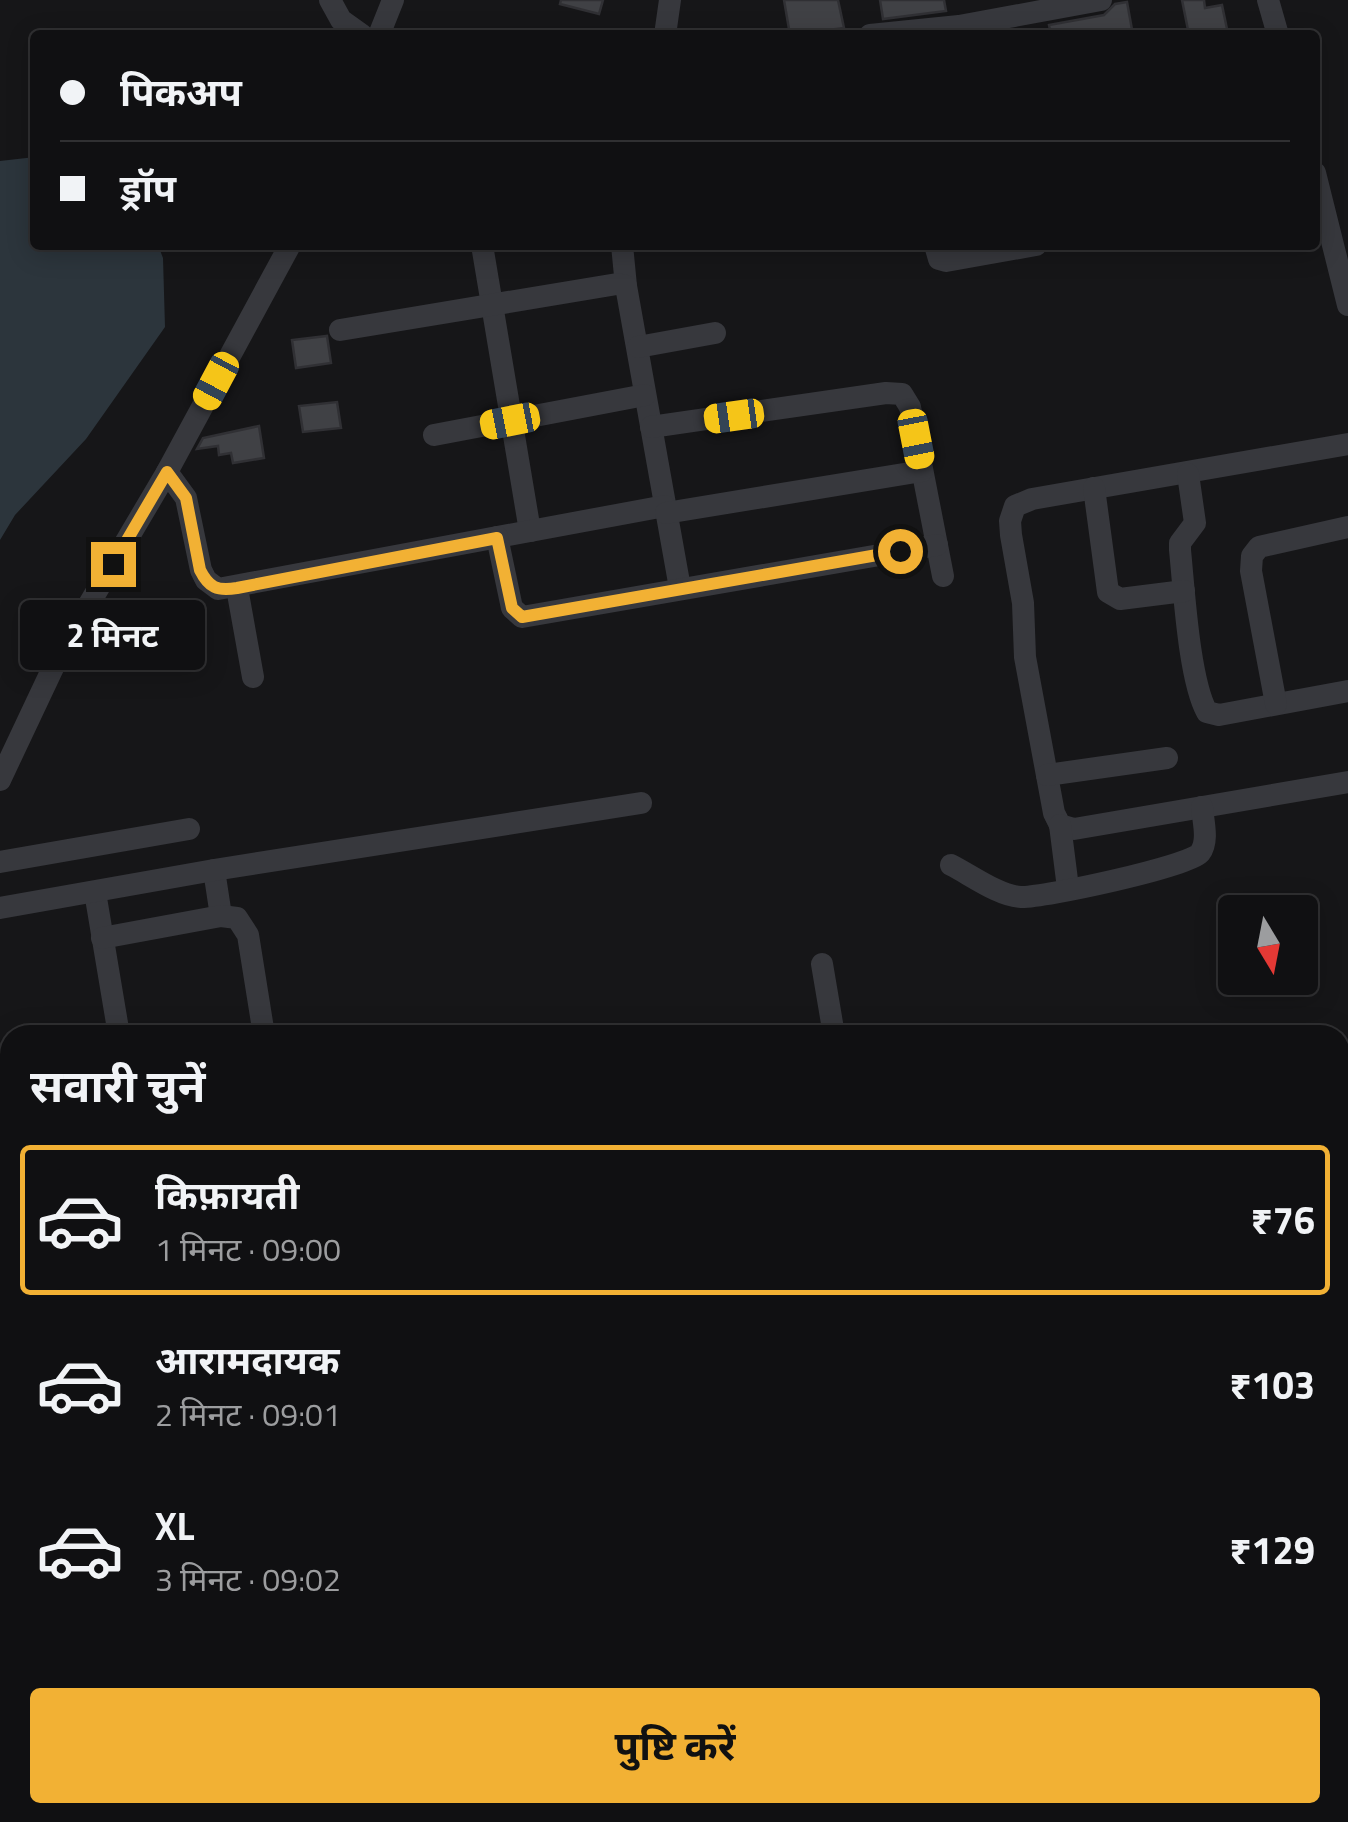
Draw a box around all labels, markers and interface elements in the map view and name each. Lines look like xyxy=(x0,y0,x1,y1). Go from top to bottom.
text: पिकअप xyxy=(120,63,242,121)
text: ड्रॉप xyxy=(120,159,176,217)
car xyxy=(189,347,243,415)
car xyxy=(702,397,766,435)
car xyxy=(478,401,542,441)
car xyxy=(896,407,936,471)
route start xyxy=(878,529,923,574)
route end xyxy=(91,542,136,587)
callout: 2 मिनट xyxy=(21,599,206,669)
text: 2 मिनट xyxy=(66,611,159,659)
north arrow xyxy=(1218,895,1318,995)
map controls xyxy=(1218,895,1318,995)
text: सवारी चुनें xyxy=(30,1051,205,1119)
text: किफ़ायती xyxy=(155,1166,299,1224)
icon: car xyxy=(35,1175,125,1265)
text: ₹76 xyxy=(1251,1191,1315,1249)
text: 1 मिनट · 09:00 xyxy=(155,1225,341,1273)
text: आरामदायक xyxy=(155,1331,339,1389)
icon: car xyxy=(35,1340,125,1430)
text: ₹103 xyxy=(1229,1356,1315,1414)
text: 2 मिनट · 09:01 xyxy=(155,1390,341,1438)
text: XL xyxy=(155,1497,195,1555)
icon: car xyxy=(35,1505,125,1595)
text: ₹129 xyxy=(1229,1521,1315,1579)
text: 3 मिनट · 09:02 xyxy=(155,1555,341,1603)
button: पुष्टि करें xyxy=(30,1688,1320,1803)

